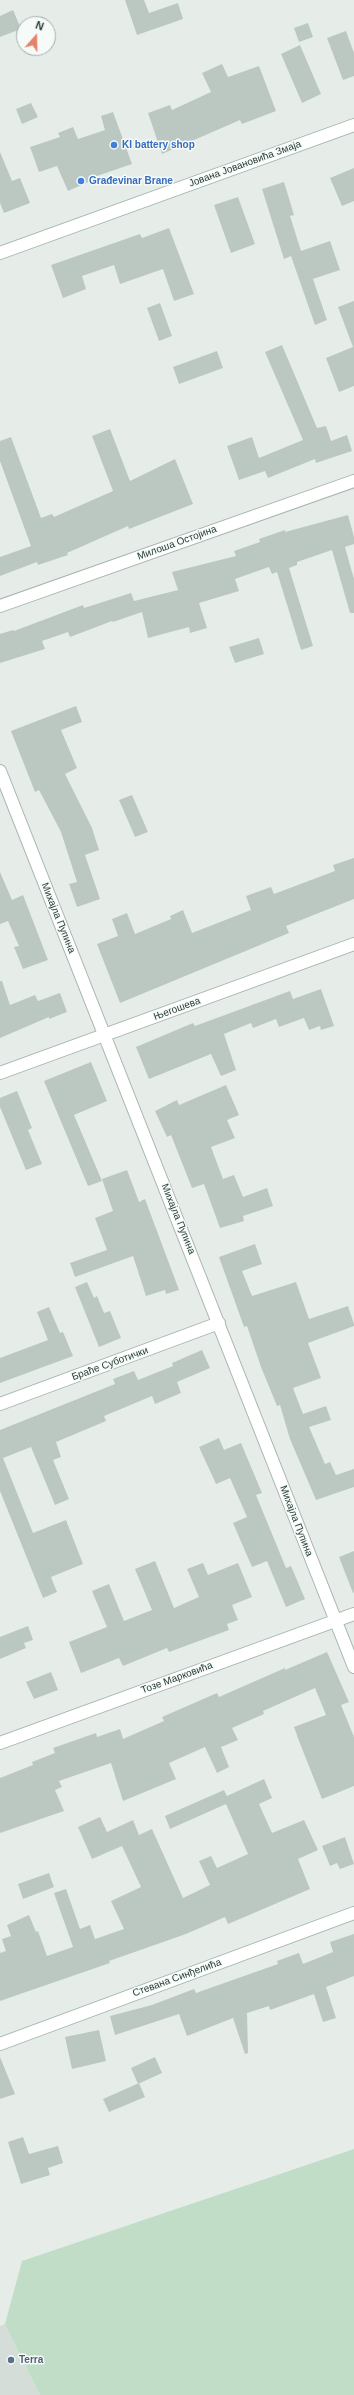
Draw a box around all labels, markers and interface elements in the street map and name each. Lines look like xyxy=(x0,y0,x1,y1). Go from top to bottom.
north arrow xyxy=(16,16,56,56)
text: N xyxy=(34,19,46,33)
street label: Јована Јовановића Змаја xyxy=(187,138,303,190)
place label: KI battery shop xyxy=(122,139,195,151)
marker: KI battery shop xyxy=(109,140,119,150)
place label: Građevinar Brane xyxy=(89,175,173,187)
marker: Građevinar Brane xyxy=(76,176,86,186)
street label: Милоша Остојина xyxy=(136,523,218,563)
street label: Михајла Пупина xyxy=(38,881,78,955)
street label: Његошева xyxy=(152,995,202,1023)
street label: Михајла Пупина xyxy=(158,1182,198,1256)
street label: Браће Суботички xyxy=(70,1345,150,1383)
street label: Михајла Пупина xyxy=(277,1484,315,1558)
street label: Тозе Марковића xyxy=(140,1659,214,1697)
street label: Стевана Синђелића xyxy=(131,1956,223,2000)
place label: Terra xyxy=(19,2354,43,2366)
marker: Terra xyxy=(6,2355,16,2365)

